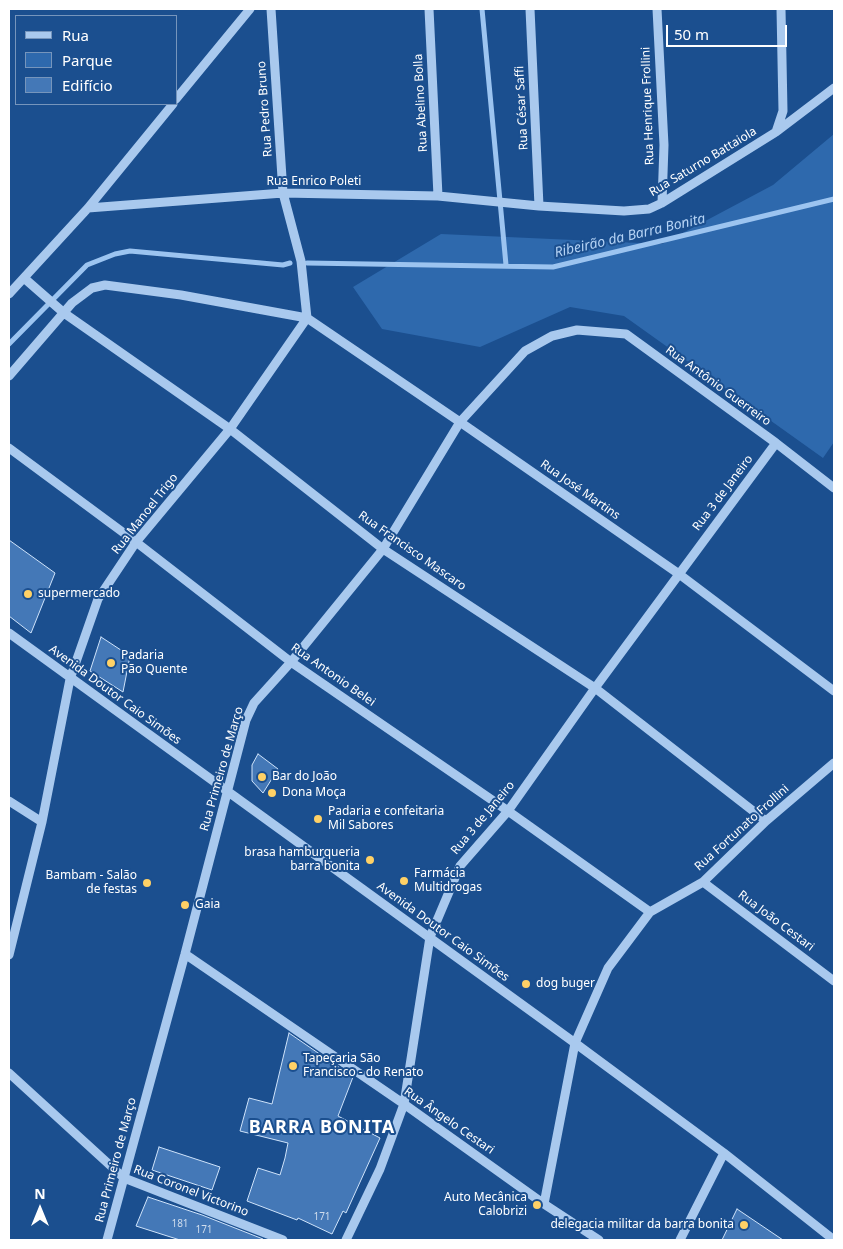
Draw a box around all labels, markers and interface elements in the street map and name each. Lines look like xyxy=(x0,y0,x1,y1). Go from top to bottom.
legend xyxy=(15,15,178,105)
scale bar xyxy=(668,15,789,47)
text: 50 m xyxy=(674,24,709,44)
text: Rua xyxy=(62,25,89,45)
street label: Rua Henrique Frollini xyxy=(639,47,657,165)
text: Parque xyxy=(62,50,112,70)
street label: Rua Abelino Bolla xyxy=(411,53,431,153)
street label: Rua Pedro Bruno xyxy=(254,61,276,157)
street label: Rua César Saffi xyxy=(513,66,531,150)
text: Edifício xyxy=(62,75,113,95)
street label: Rua Saturno Battaiola xyxy=(647,124,759,200)
street label: Rua Enrico Poleti xyxy=(267,175,361,189)
water label: Ribeirão da Barra Bonita xyxy=(553,210,707,262)
street label: Rua Antônio Guerreiro xyxy=(663,343,773,429)
street label: Rua 3 de Janeiro xyxy=(690,452,756,534)
street label: Rua José Martins xyxy=(537,457,623,523)
street label: Rua Manoel Trigo xyxy=(109,471,181,557)
street label: Rua Francisco Mascaro xyxy=(355,508,469,594)
place label: supermercado xyxy=(38,587,120,601)
marker: supermercado xyxy=(22,588,34,600)
street label: Rua Antonio Belei xyxy=(288,640,378,710)
street label: Avenida Doutor Caio Simões xyxy=(46,642,184,748)
place label: Padaria Pão Quente xyxy=(121,649,187,677)
marker: Padaria Pão Quente xyxy=(105,657,117,669)
street label: Rua Primeiro de Março xyxy=(197,705,247,833)
place label: Bar do João xyxy=(272,770,337,784)
marker: Bar do João xyxy=(256,771,268,783)
street label: Rua 3 de Janeiro xyxy=(448,778,518,858)
street label: Rua Fortunato Frollini xyxy=(692,782,792,874)
place label: Dona Moça xyxy=(282,786,346,800)
marker: Dona Moça xyxy=(266,787,278,799)
place label: Padaria e confeitaria Mil Sabores xyxy=(328,805,444,833)
marker: Padaria e confeitaria Mil Sabores xyxy=(312,813,324,825)
place label: brasa hamburqueria barra bonita xyxy=(244,846,360,874)
marker: brasa hamburqueria barra bonita xyxy=(364,854,376,866)
place label: Farmácia Multidrogas xyxy=(414,867,482,895)
place label: Bambam - Salão de festas xyxy=(45,869,137,897)
marker: Farmácia Multidrogas xyxy=(398,875,410,887)
marker: Bambam - Salão de festas xyxy=(141,877,153,889)
street label: Avenida Doutor Caio Simões xyxy=(374,879,512,985)
street label: Rua João Cestari xyxy=(735,888,817,954)
place label: Gaia xyxy=(195,898,220,912)
marker: Gaia xyxy=(179,899,191,911)
place label: dog buger xyxy=(536,977,595,991)
marker: dog buger xyxy=(520,978,532,990)
place label: Tapeçaria São Francisco - do Renato xyxy=(303,1052,424,1080)
marker: Tapeçaria São Francisco - do Renato xyxy=(287,1060,299,1072)
street label: Rua Ângelo Cestari xyxy=(401,1085,497,1157)
street label: Rua Primeiro de Março xyxy=(92,1096,140,1224)
district label: BARRA BONITA xyxy=(247,1117,397,1139)
street label: Rua Coronel Victorino xyxy=(131,1162,251,1220)
north arrow xyxy=(15,1184,65,1234)
text: N xyxy=(34,1184,46,1203)
place label: Auto Mecânica Calobrizi xyxy=(444,1191,527,1219)
marker: Auto Mecânica Calobrizi xyxy=(531,1199,543,1211)
house number: 171 xyxy=(313,1211,331,1223)
house number: 181 xyxy=(171,1218,189,1230)
place label: delegacia militar da barra bonita xyxy=(550,1218,734,1232)
marker: delegacia militar da barra bonita xyxy=(738,1219,750,1231)
house number: 171 xyxy=(195,1224,213,1236)

